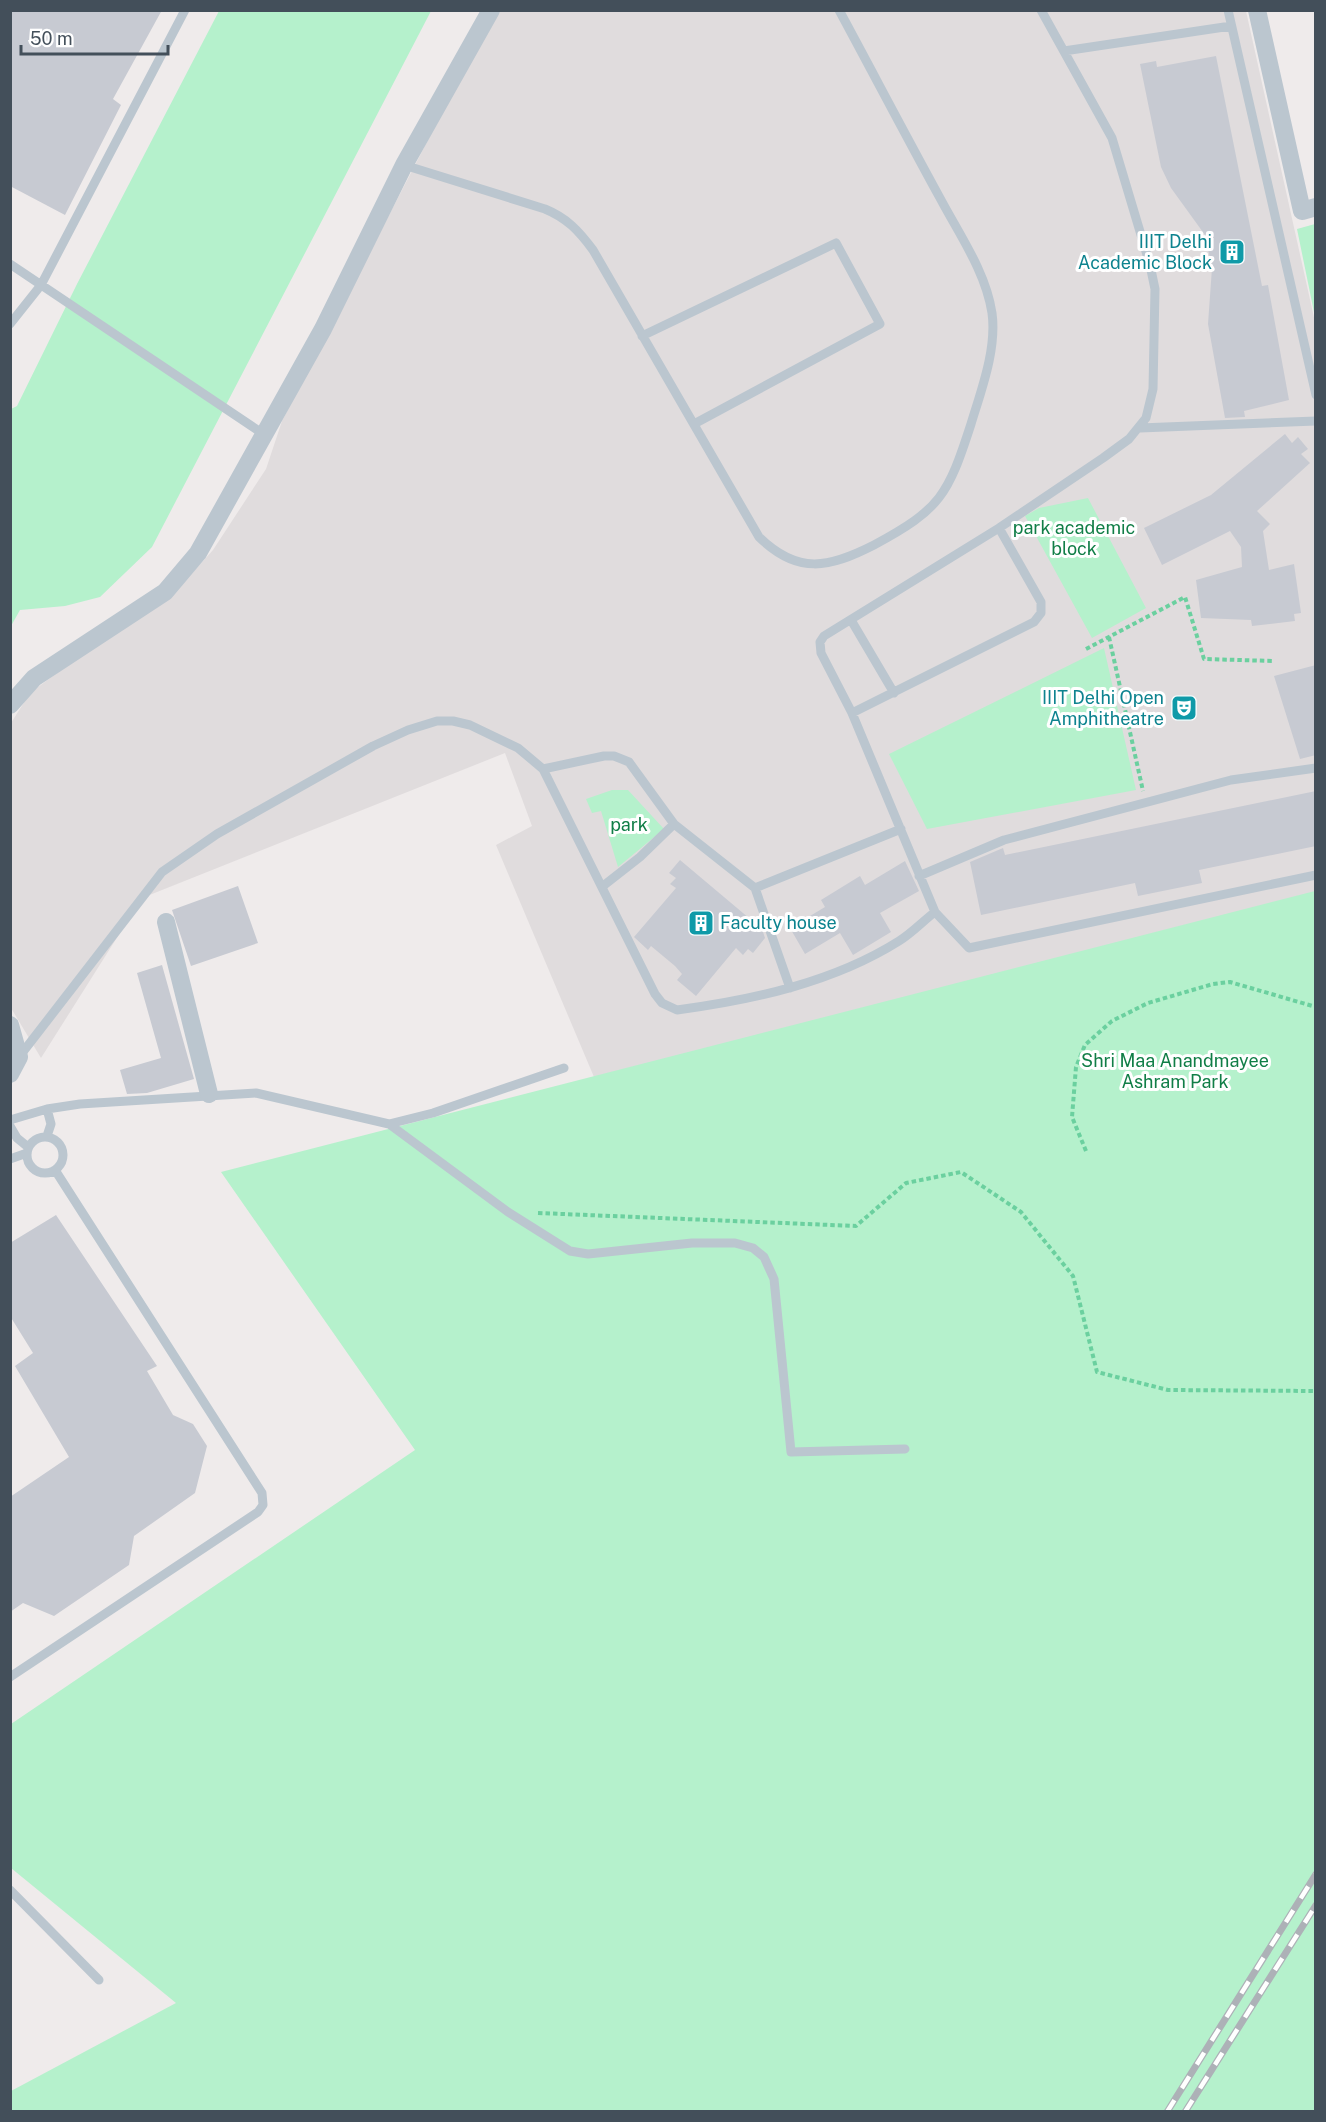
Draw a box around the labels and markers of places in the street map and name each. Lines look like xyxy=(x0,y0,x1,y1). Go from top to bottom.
place label: IIIT Delhi Academic Block xyxy=(1078,231,1212,273)
building icon: IIIT Delhi Academic Block xyxy=(1217,237,1247,267)
place label: IIIT Delhi Open Amphitheatre xyxy=(1042,687,1164,729)
theatre icon: IIIT Delhi Open Amphitheatre xyxy=(1169,693,1199,723)
building icon: Faculty house xyxy=(686,908,716,938)
place label: Faculty house xyxy=(720,912,837,933)

